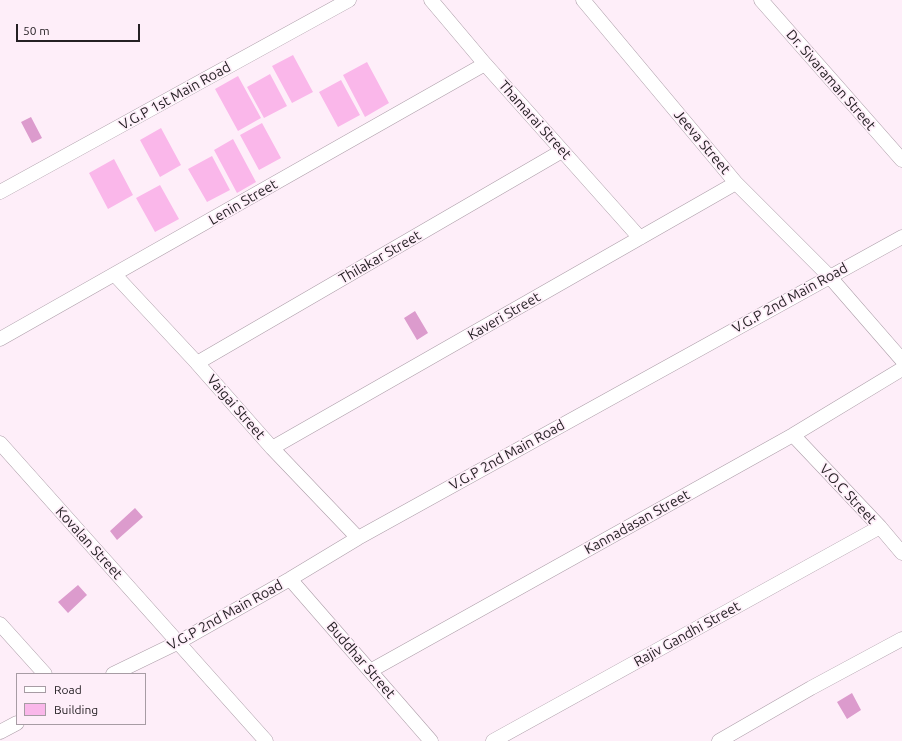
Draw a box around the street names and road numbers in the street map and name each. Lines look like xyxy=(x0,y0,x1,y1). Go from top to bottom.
street label: Dr. Sivaraman Street xyxy=(783,26,879,134)
street label: V.G.P 1st Main Road xyxy=(116,58,234,134)
street label: Thamarai Street xyxy=(495,77,575,163)
street label: Jeeva Street xyxy=(670,106,734,178)
street label: Lenin Street xyxy=(206,176,280,228)
street label: Thilakar Street xyxy=(336,227,424,287)
street label: V.G.P 2nd Main Road xyxy=(729,259,851,337)
street label: Kaveri Street xyxy=(465,288,543,344)
street label: Vaigai Street xyxy=(203,371,269,443)
street label: V.G.P 2nd Main Road xyxy=(446,416,568,494)
street label: V.O.C Street xyxy=(816,461,880,527)
street label: Kannadasan Street xyxy=(581,486,693,558)
street label: Kovalan Street xyxy=(52,503,126,583)
street label: V.G.P 2nd Main Road xyxy=(164,576,286,654)
street label: Rajiv Gandhi Street xyxy=(631,598,743,670)
street label: Buddhar Street xyxy=(323,618,399,702)

